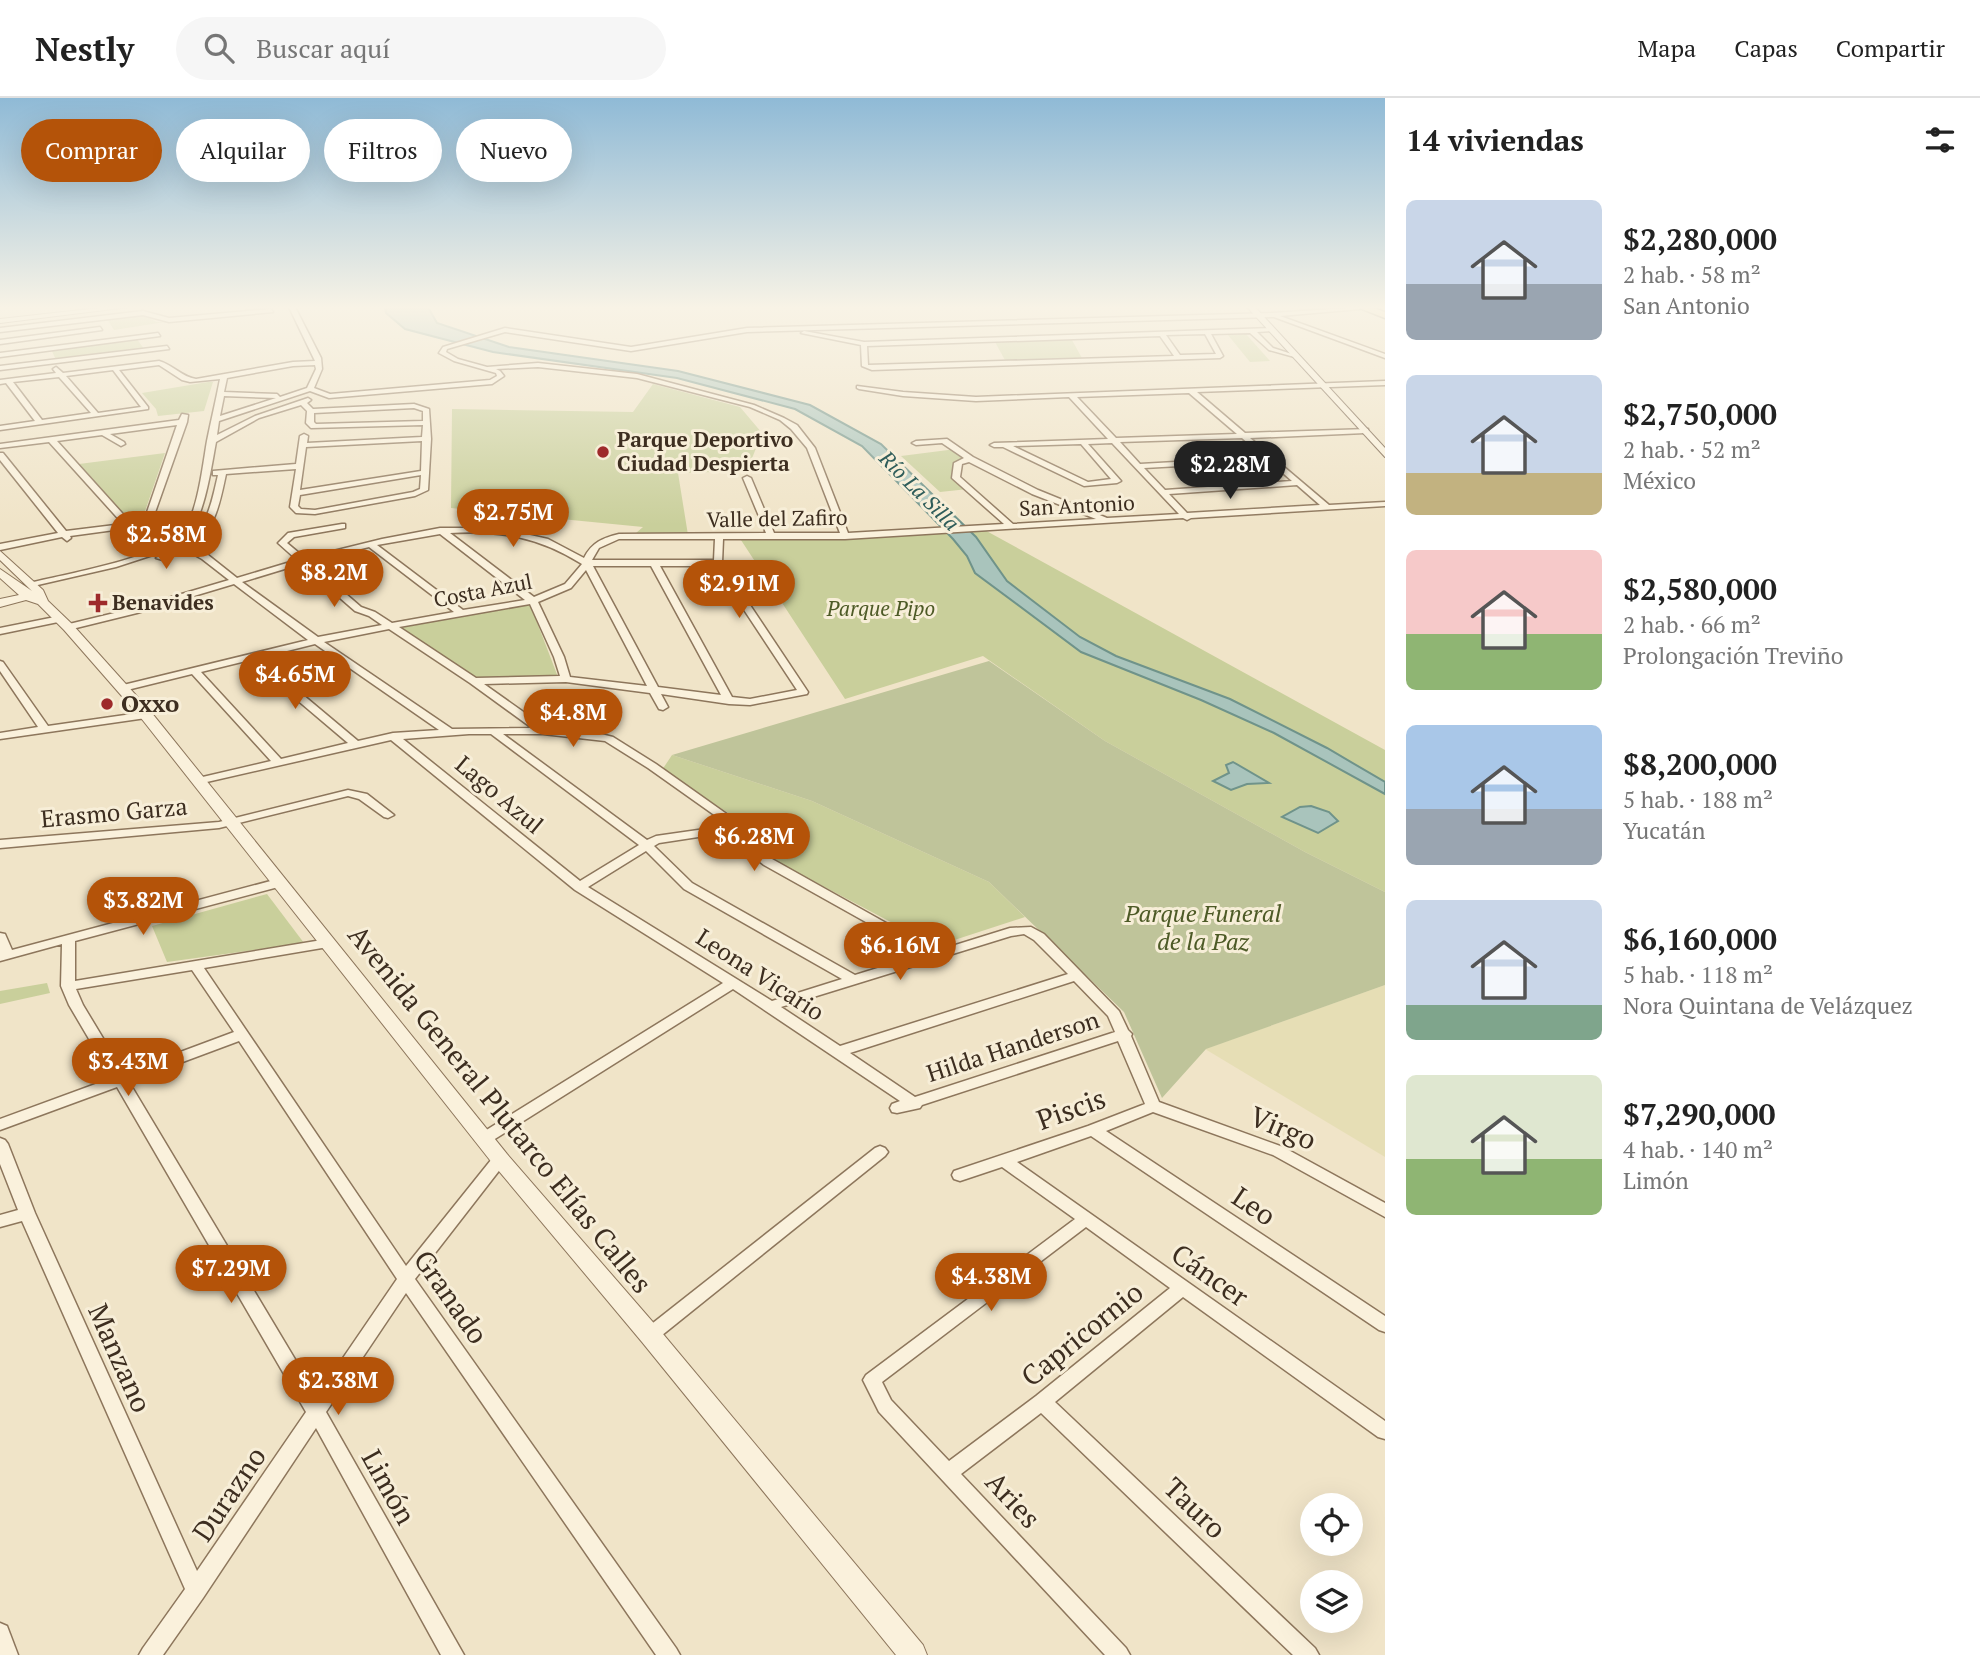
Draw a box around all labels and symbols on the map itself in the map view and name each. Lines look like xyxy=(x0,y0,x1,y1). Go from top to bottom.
place label: Parque Deportivo Ciudad Despierta xyxy=(617,425,793,477)
pin: $2.28M xyxy=(1173,442,1287,501)
marker: Parque Deportivo Ciudad Despierta xyxy=(595,444,611,460)
water label: Río La Silla xyxy=(873,444,966,536)
street label: San Antonio xyxy=(1018,488,1135,522)
pin: $2.75M xyxy=(456,490,570,549)
street label: Valle del Zafiro xyxy=(706,503,848,533)
pin: $2.58M xyxy=(109,512,223,571)
pin: $8.2M xyxy=(285,550,383,609)
pin: $2.91M xyxy=(682,560,796,620)
street label: Costa Azul xyxy=(431,567,534,613)
place label: Benavides xyxy=(112,588,214,616)
park label: Parque Pipo xyxy=(826,594,935,622)
marker: Benavides xyxy=(90,595,106,611)
pin: $4.65M xyxy=(238,652,352,711)
place label: Oxxo xyxy=(121,687,179,719)
pin: $4.8M xyxy=(524,690,622,749)
marker: Oxxo xyxy=(99,696,115,712)
street label: Lago Azul xyxy=(449,748,550,840)
street label: Erasmo Garza xyxy=(39,790,189,834)
pin: $6.28M xyxy=(697,814,811,873)
pin: $3.82M xyxy=(86,878,200,937)
park label: Parque Funeral de la Paz xyxy=(1124,897,1282,957)
street label: Avenida General Plutarco Elías Calles xyxy=(340,917,661,1300)
street label: Leona Vicario xyxy=(690,921,831,1028)
pin: $6.16M xyxy=(843,922,957,982)
street label: Hilda Handerson xyxy=(922,1003,1103,1089)
pin: $3.43M xyxy=(71,1038,185,1098)
street label: Piscis xyxy=(1031,1079,1110,1138)
street label: Virgo xyxy=(1244,1097,1322,1158)
street label: Leo xyxy=(1225,1178,1283,1233)
street label: Cáncer xyxy=(1164,1235,1256,1315)
street label: Granado xyxy=(406,1243,497,1351)
pin: $7.29M xyxy=(174,1246,288,1305)
pin: $4.38M xyxy=(934,1254,1048,1313)
street label: Capricornio xyxy=(1013,1273,1150,1394)
street label: Manzano xyxy=(80,1298,161,1418)
pin: $2.38M xyxy=(281,1358,395,1417)
street label: Durazno xyxy=(183,1439,274,1548)
street label: Limón xyxy=(354,1443,425,1531)
street label: Aries xyxy=(978,1463,1049,1536)
street label: Tauro xyxy=(1156,1469,1234,1546)

